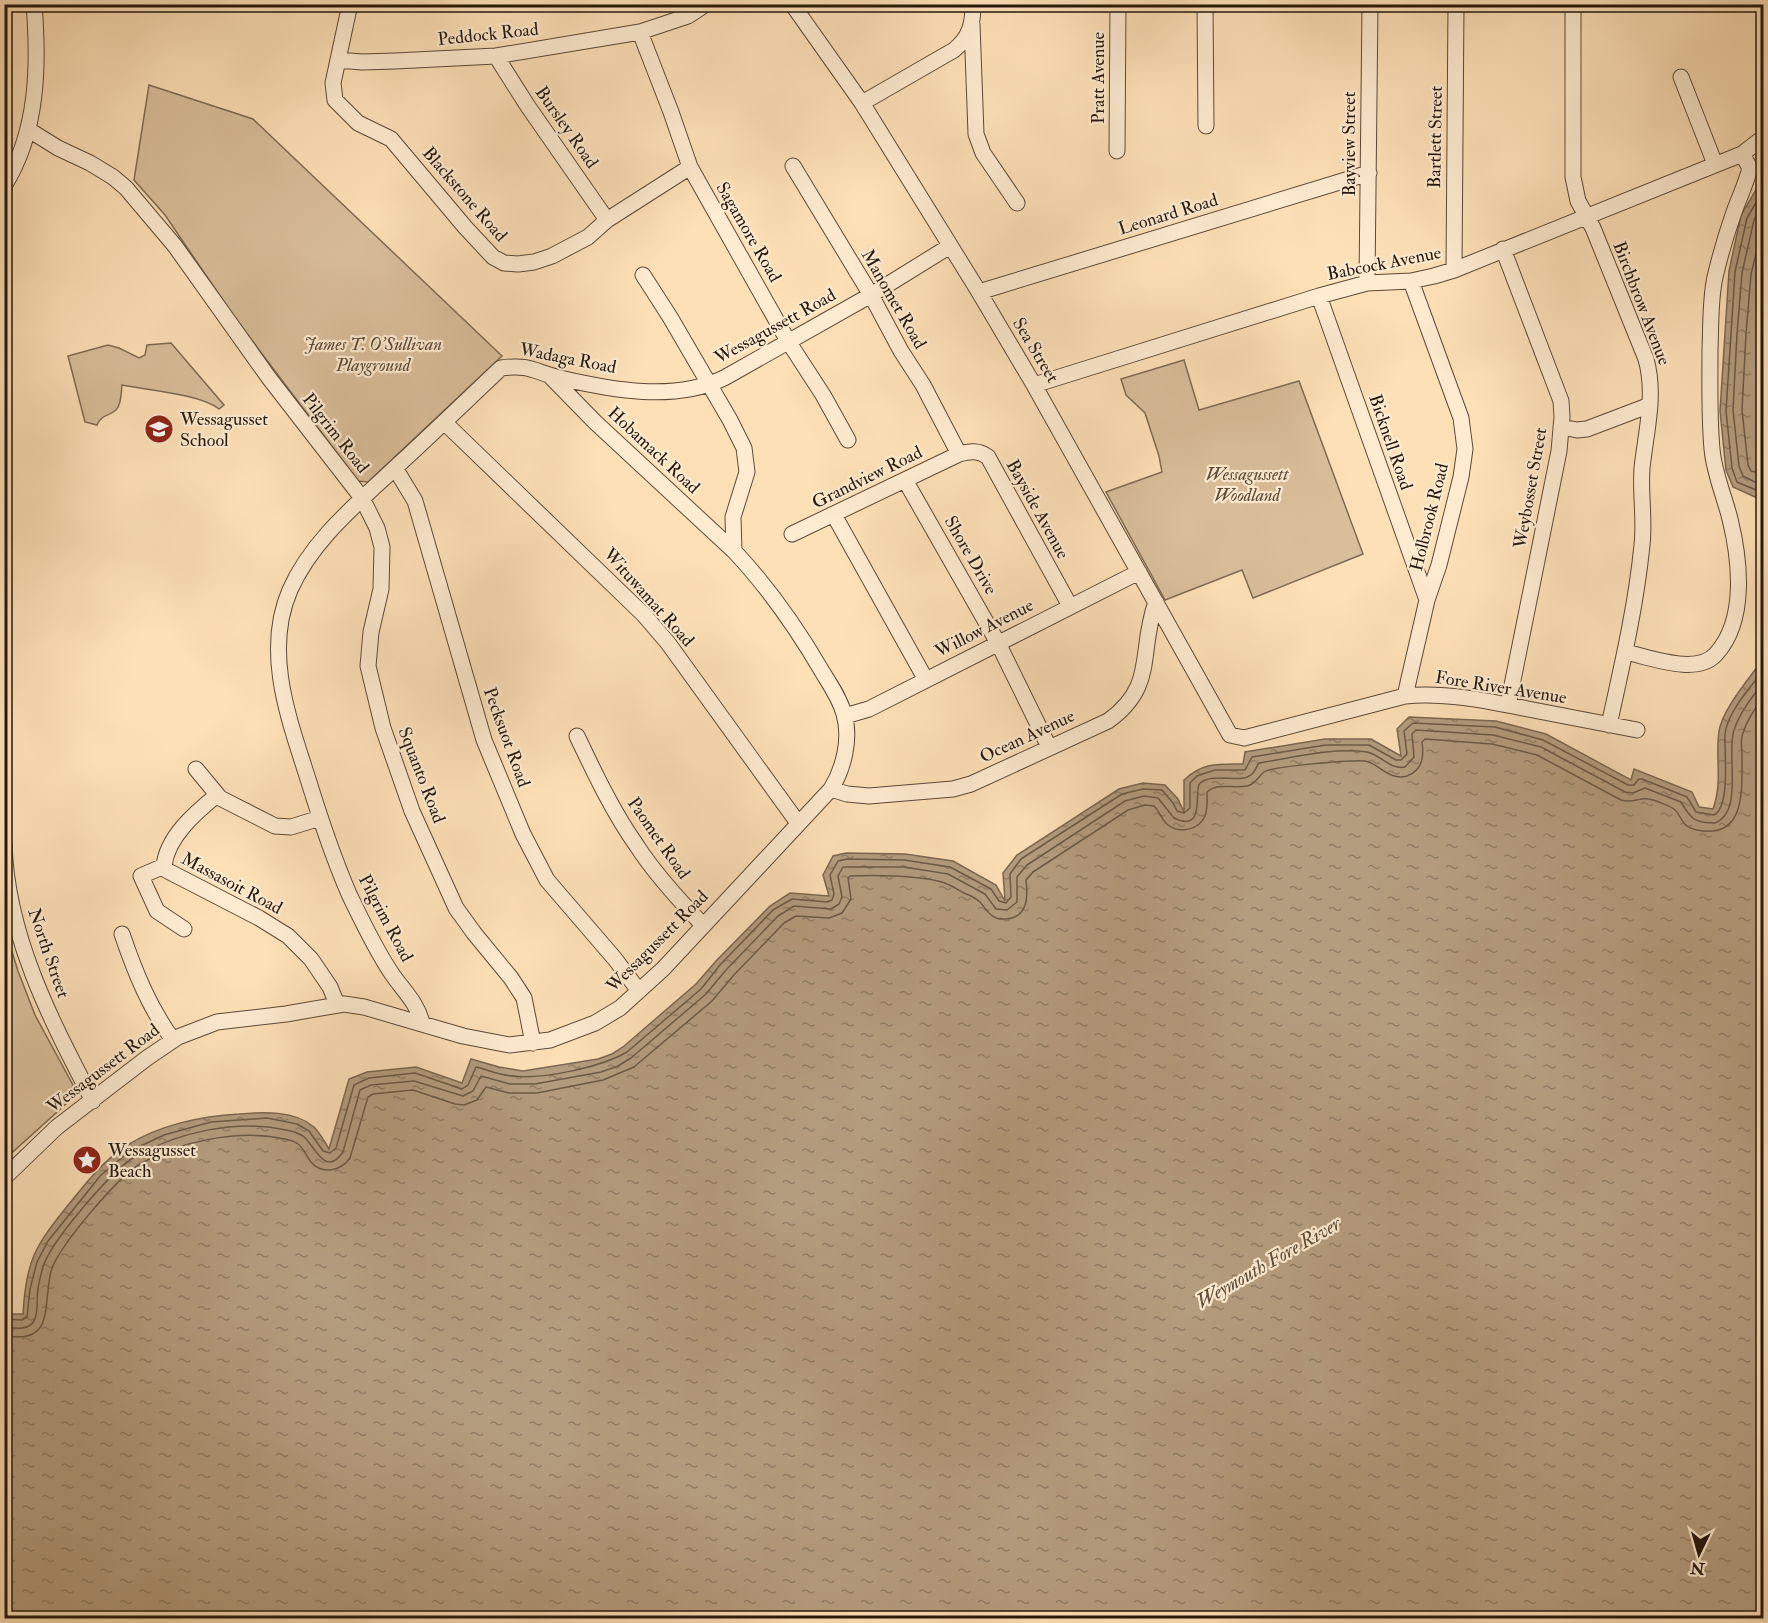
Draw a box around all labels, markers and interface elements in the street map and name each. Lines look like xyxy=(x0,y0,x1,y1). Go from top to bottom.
street label: Peddock Road xyxy=(436,18,540,51)
street label: Pratt Avenue xyxy=(1087,32,1110,124)
street label: Bursley Road xyxy=(530,82,603,173)
street label: Bartlett Street xyxy=(1423,85,1448,189)
street label: Bayview Street xyxy=(1338,91,1361,197)
street label: Blackstone Road xyxy=(417,142,512,247)
street label: Sagamore Road xyxy=(711,178,787,287)
street label: Leonard Road xyxy=(1116,188,1221,241)
street label: Birchbrow Avenue xyxy=(1607,238,1676,369)
street label: Babcock Avenue xyxy=(1325,241,1444,286)
street label: Manomet Road xyxy=(856,245,931,353)
street label: Wessagussett Road xyxy=(710,284,840,370)
street label: Sea Street xyxy=(1007,313,1064,387)
park label: James T. O'Sullivan Playground xyxy=(304,333,442,377)
street label: Wadaga Road xyxy=(517,338,618,379)
street label: Pilgrim Road xyxy=(297,389,374,478)
street label: Bicknell Road xyxy=(1363,391,1418,493)
street label: Hobamack Road xyxy=(603,402,705,499)
place label: Wessagusset School xyxy=(179,408,268,452)
school or university icon: Wessagusset School xyxy=(143,413,175,445)
street label: Weybosset Street xyxy=(1508,426,1552,551)
street label: Grandview Road xyxy=(808,441,926,514)
street label: Bayside Avenue xyxy=(1001,456,1075,563)
street label: Holbrook Road xyxy=(1405,461,1454,573)
park label: Wessagussett Woodland xyxy=(1206,463,1289,507)
street label: Shore Drive xyxy=(939,512,1003,599)
street label: Wituwamat Road xyxy=(598,542,699,652)
street label: Willow Avenue xyxy=(930,594,1038,664)
street label: Fore River Avenue xyxy=(1434,666,1569,709)
street label: Pecksuot Road xyxy=(478,684,535,790)
street label: Ocean Avenue xyxy=(976,704,1079,768)
street label: Squanto Road xyxy=(393,724,450,827)
street label: Paomet Road xyxy=(622,793,695,884)
street label: Massasoit Road xyxy=(177,847,286,920)
street label: Pilgrim Road xyxy=(353,871,418,966)
street label: Wessagussett Road xyxy=(601,885,713,998)
street label: North Street xyxy=(22,905,75,1001)
street label: Wessagussett Road xyxy=(42,1018,164,1119)
place label: Wessagusset Beach xyxy=(107,1139,196,1183)
place icon: Wessagusset Beach xyxy=(71,1144,103,1176)
water label: Weymouth Fore River xyxy=(1191,1210,1346,1314)
north arrow xyxy=(1669,1524,1729,1584)
text: N xyxy=(1689,1557,1707,1579)

